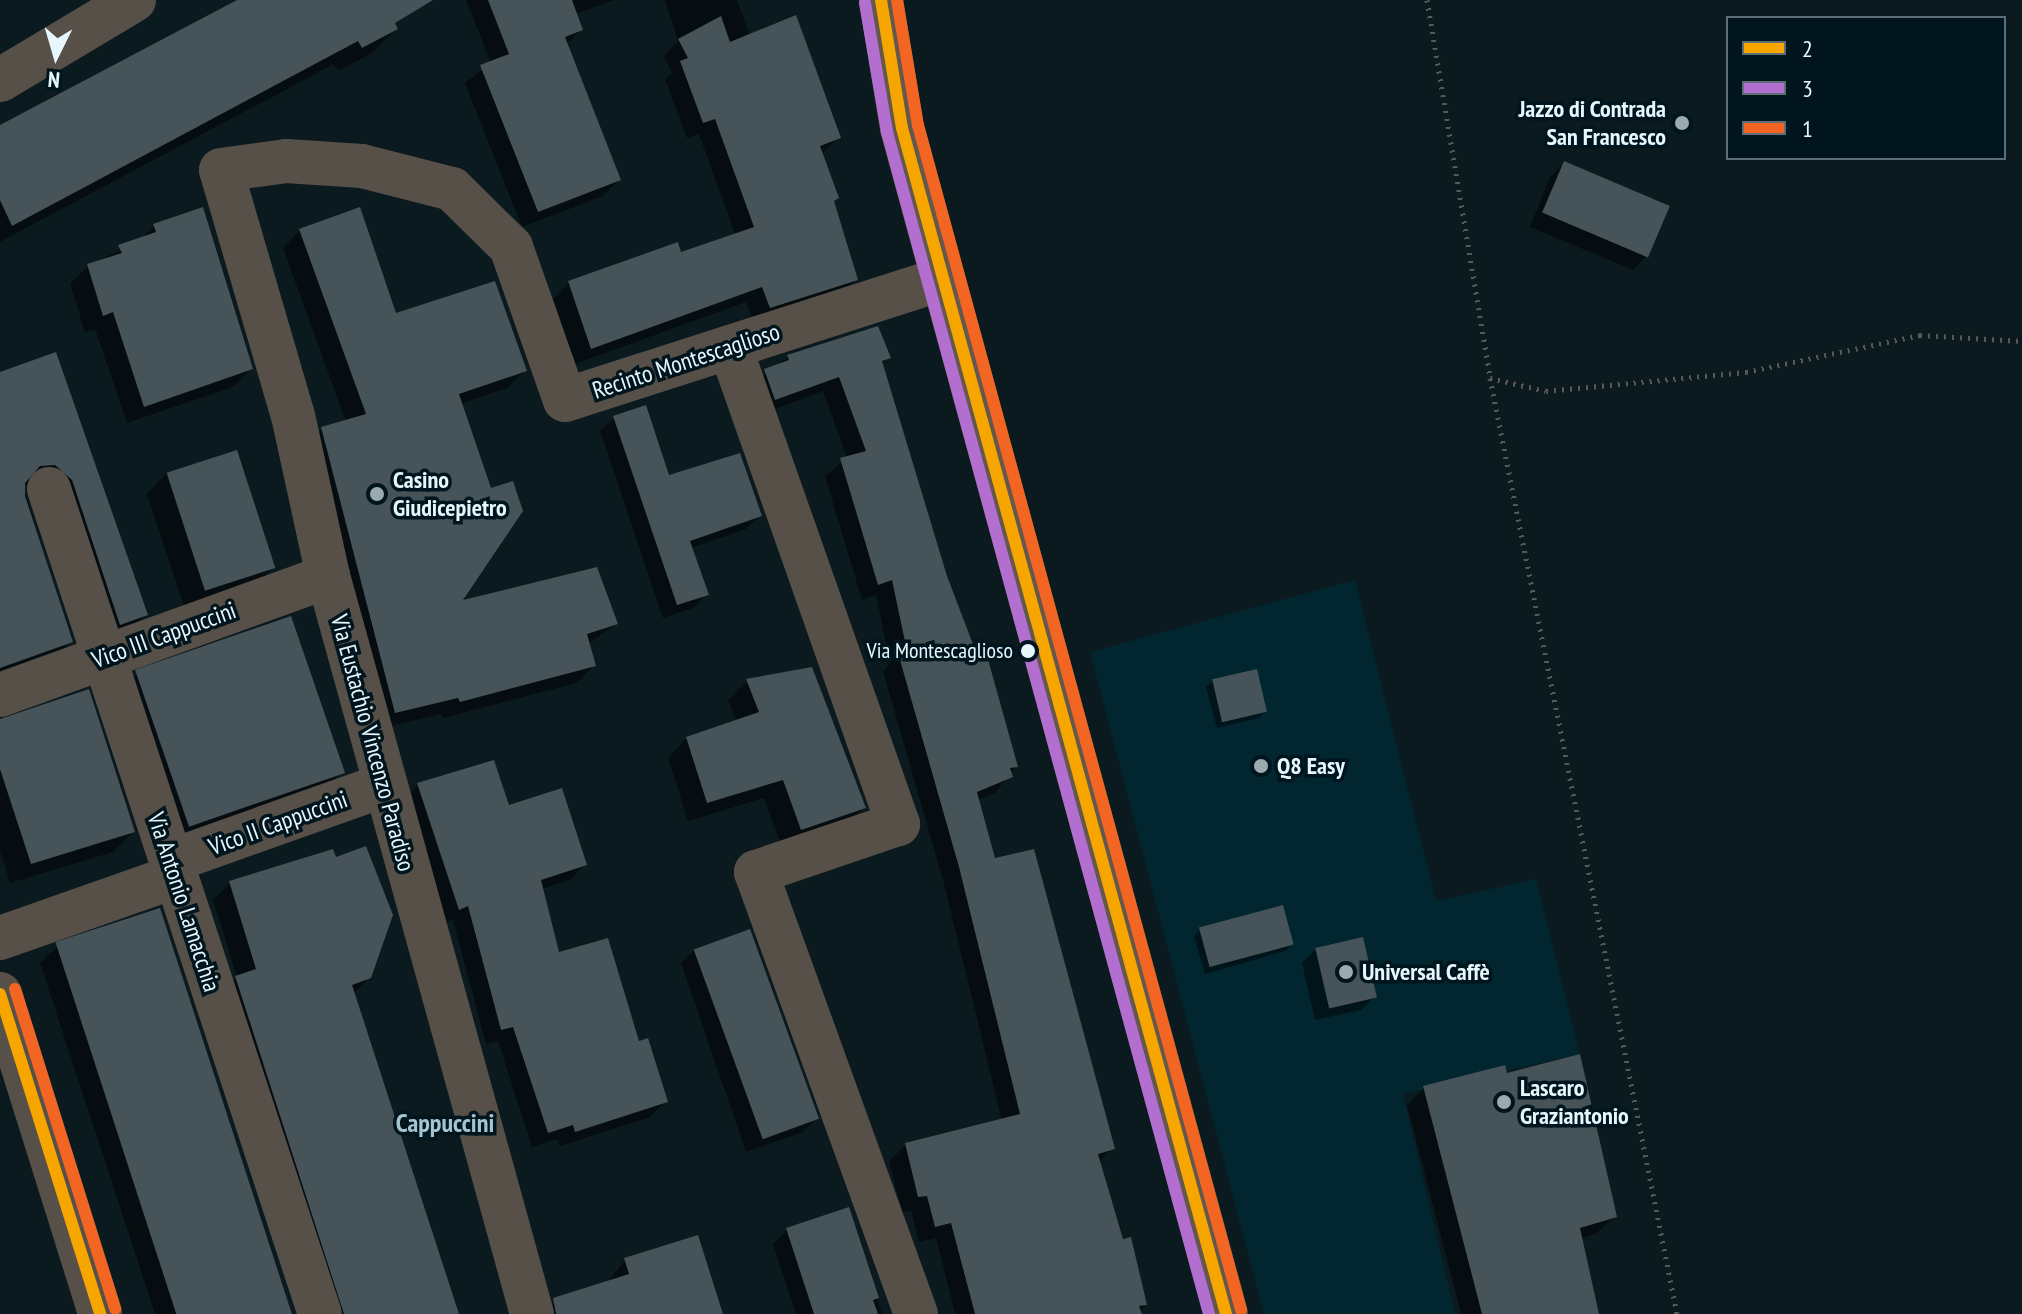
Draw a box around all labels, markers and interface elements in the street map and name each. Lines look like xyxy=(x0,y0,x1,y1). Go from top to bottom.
north arrow xyxy=(16,16,96,96)
legend xyxy=(1726,16,2006,160)
text: 2 xyxy=(1802,33,1813,64)
text: N xyxy=(47,65,61,94)
text: 3 xyxy=(1802,73,1813,104)
place label: Jazzo di Contrada San Francesco xyxy=(1518,95,1666,151)
text: 1 xyxy=(1802,113,1813,144)
marker: Jazzo di Contrada San Francesco xyxy=(1673,114,1691,132)
street label: Recinto Montescaglioso xyxy=(589,317,783,405)
place label: Casino Giudicepietro xyxy=(393,466,507,522)
marker: Casino Giudicepietro xyxy=(368,485,386,503)
street label: Vico III Cappuccini xyxy=(88,596,240,674)
street label: Via Eustachio Vincenzo Paradiso xyxy=(325,611,421,875)
place label: Via Montescaglioso xyxy=(867,638,1013,664)
marker: Via Montescaglioso xyxy=(1020,643,1036,659)
place label: Q8 Easy xyxy=(1277,752,1345,780)
marker: Q8 Easy xyxy=(1252,757,1270,775)
street label: Vico II Cappuccini xyxy=(205,785,351,861)
street label: Via Antonio Lamacchia xyxy=(141,808,227,996)
place label: Universal Caffè xyxy=(1362,958,1490,986)
marker: Universal Caffè xyxy=(1337,963,1355,981)
place label: Lascaro Graziantonio xyxy=(1520,1074,1629,1130)
marker: Lascaro Graziantonio xyxy=(1495,1093,1513,1111)
district label: Cappuccini xyxy=(396,1107,494,1139)

